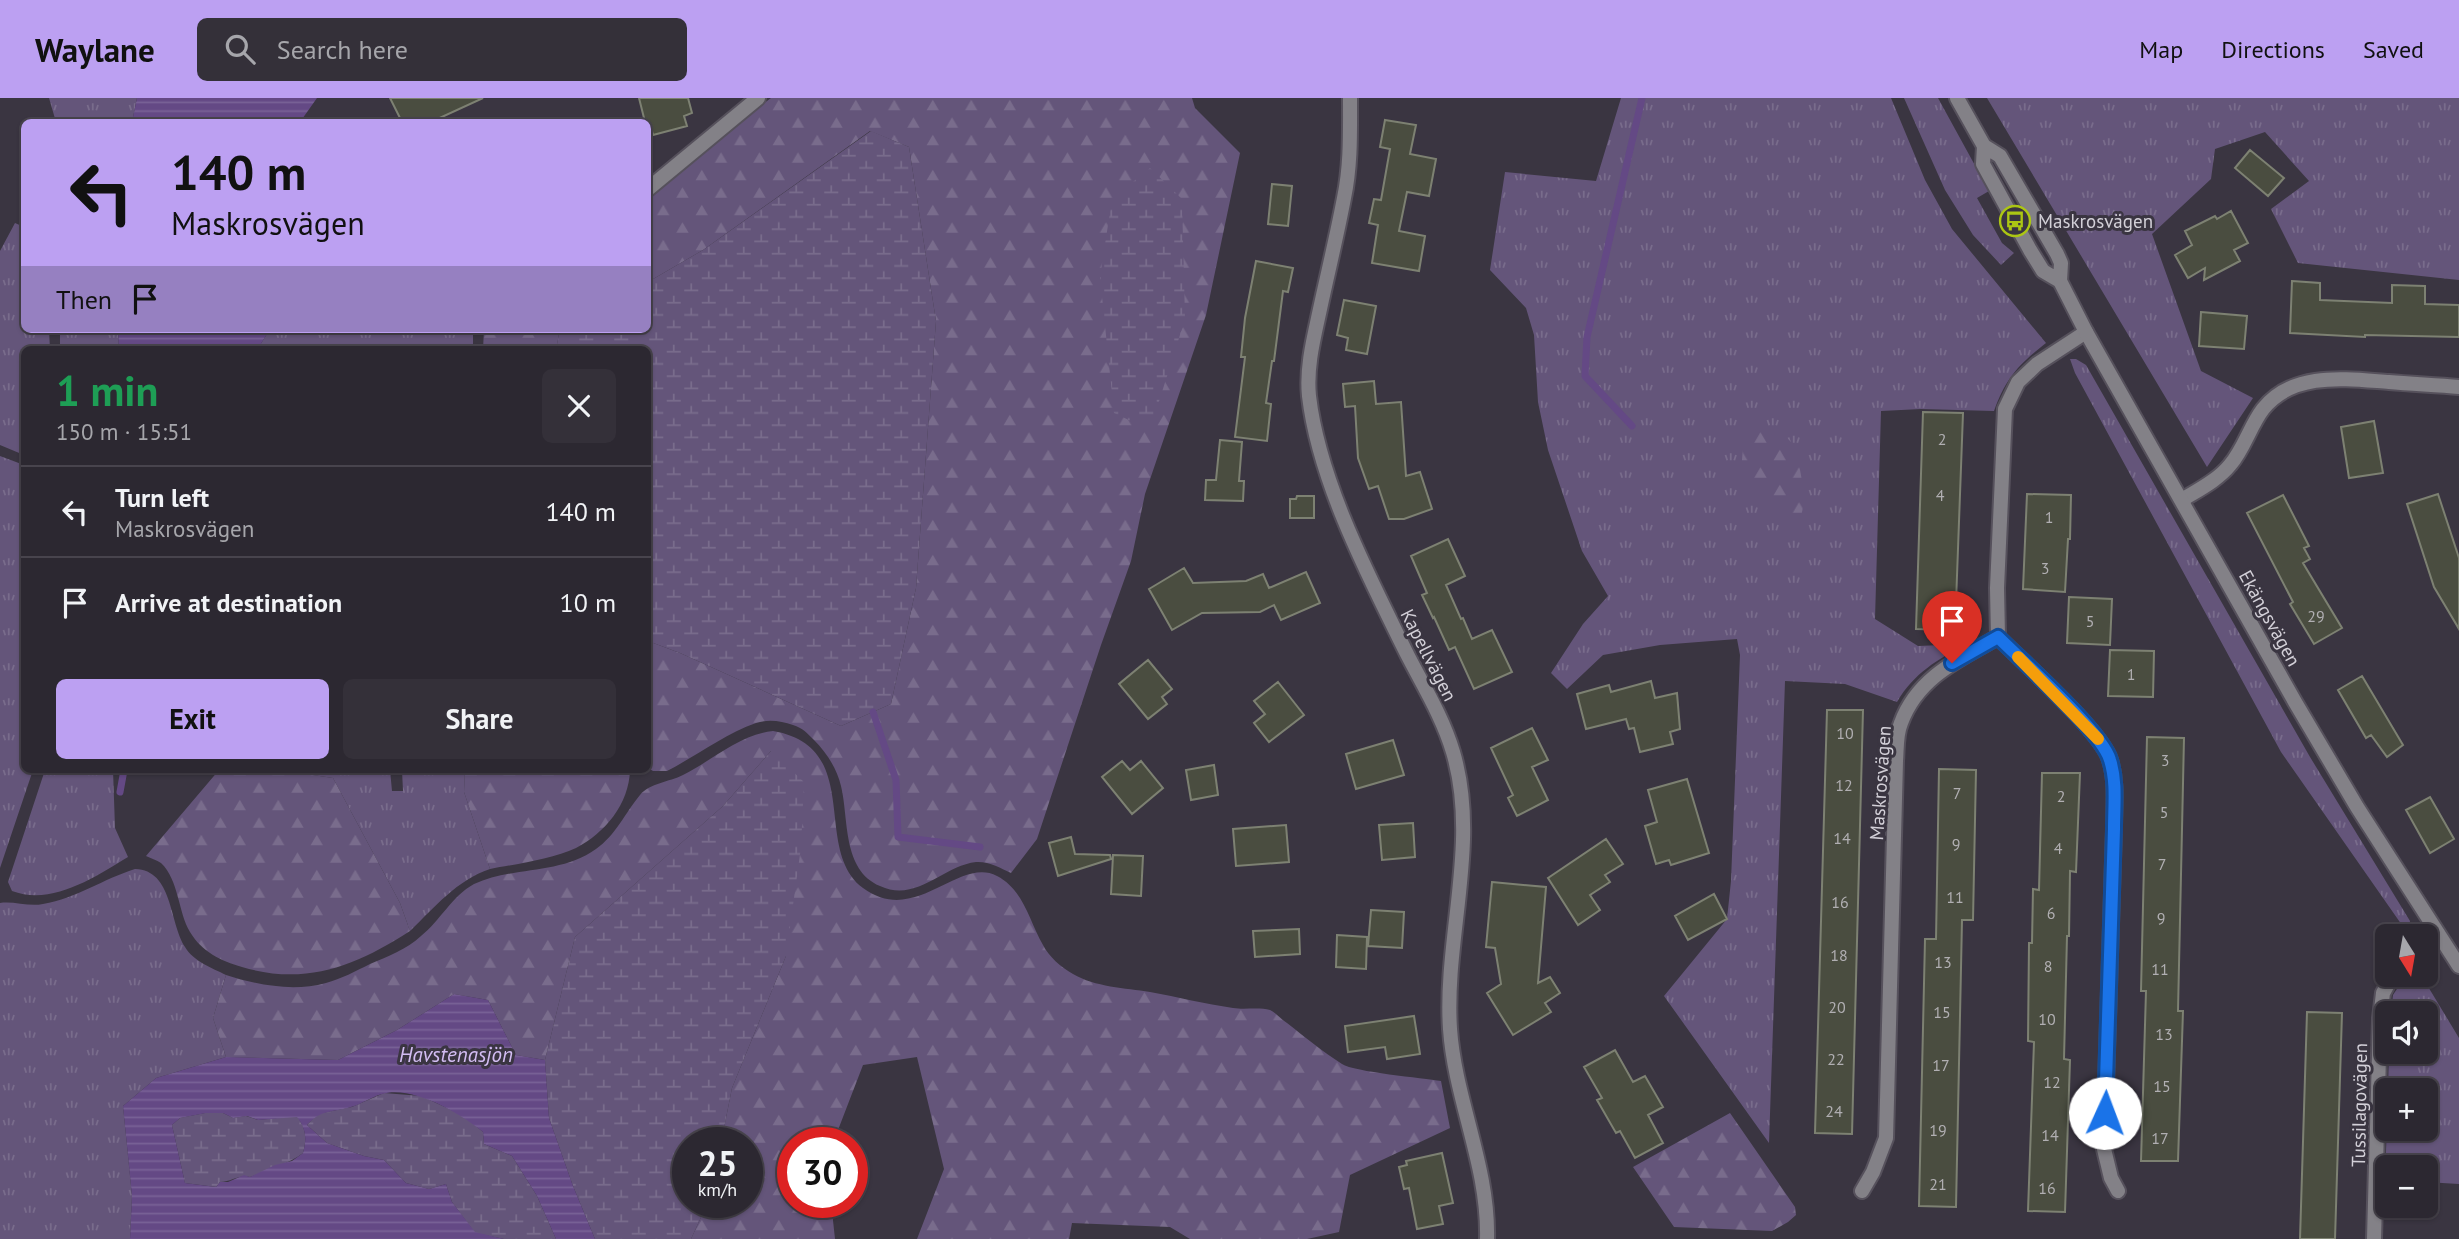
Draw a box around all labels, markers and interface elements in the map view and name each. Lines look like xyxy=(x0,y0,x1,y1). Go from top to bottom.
search box xyxy=(197,18,687,81)
text: Waylane xyxy=(35,28,155,71)
icon: search xyxy=(221,30,259,68)
text: Search here xyxy=(277,33,408,66)
text: Map xyxy=(2139,34,2183,65)
text: Directions xyxy=(2221,34,2325,65)
text: Saved xyxy=(2363,34,2424,65)
text: 140 m xyxy=(171,140,306,204)
icon: left xyxy=(56,147,147,238)
text: Maskrosvägen xyxy=(171,202,365,244)
bus stop icon: Maskrosvägen xyxy=(1998,204,2032,238)
place label: Maskrosvägen xyxy=(2038,209,2153,233)
icon: arrive xyxy=(126,280,164,318)
text: Then xyxy=(56,283,112,316)
text: 1 min xyxy=(56,363,158,418)
button: close xyxy=(542,369,616,443)
text: 150 m · 15:51 xyxy=(56,417,192,446)
house number: 2 xyxy=(1938,429,1946,449)
text: Turn left xyxy=(115,481,209,514)
house number: 4 xyxy=(1936,485,1945,505)
icon: left xyxy=(56,493,94,531)
text: 140 m xyxy=(545,495,616,528)
house number: 1 xyxy=(2045,507,2053,527)
text: Maskrosvägen xyxy=(115,514,254,543)
house number: 3 xyxy=(2041,558,2049,578)
street label: Ekängsvägen xyxy=(2234,566,2306,670)
icon: arrive xyxy=(56,584,94,622)
text: Arrive at destination xyxy=(115,586,342,619)
text: 10 m xyxy=(560,586,616,619)
pin xyxy=(1922,591,1982,663)
icon: arrive xyxy=(1933,602,1971,640)
street label: Kapellvägen xyxy=(1396,605,1462,705)
house number: 29 xyxy=(2307,606,2325,626)
house number: 5 xyxy=(2086,611,2094,631)
house number: 1 xyxy=(2127,664,2135,684)
button: Exit xyxy=(56,679,329,759)
button: Share xyxy=(343,679,616,759)
house number: 10 xyxy=(1836,723,1854,743)
street label: Maskrosvägen xyxy=(1864,725,1896,841)
house number: 3 xyxy=(2161,750,2169,770)
house number: 12 xyxy=(1835,775,1853,795)
house number: 7 xyxy=(1953,783,1961,803)
house number: 2 xyxy=(2057,786,2065,806)
house number: 5 xyxy=(2160,802,2168,822)
house number: 14 xyxy=(1833,828,1851,848)
house number: 9 xyxy=(1952,834,1960,854)
house number: 4 xyxy=(2054,838,2063,858)
house number: 7 xyxy=(2158,854,2166,874)
house number: 11 xyxy=(1946,887,1964,907)
house number: 16 xyxy=(1831,892,1849,912)
house number: 6 xyxy=(2047,903,2055,923)
house number: 9 xyxy=(2157,908,2165,928)
north arrow xyxy=(2375,924,2438,987)
map controls xyxy=(2375,924,2438,1218)
house number: 18 xyxy=(1830,945,1848,965)
house number: 13 xyxy=(1934,952,1952,972)
house number: 8 xyxy=(2044,956,2052,976)
house number: 11 xyxy=(2151,959,2169,979)
house number: 20 xyxy=(1828,997,1846,1017)
button: sound xyxy=(2375,1001,2438,1064)
house number: 15 xyxy=(1933,1002,1951,1022)
house number: 10 xyxy=(2038,1009,2056,1029)
house number: 13 xyxy=(2155,1024,2173,1044)
water label: Havstenasjön xyxy=(399,1041,513,1068)
street label: Tussilagovägen xyxy=(2346,1043,2372,1167)
house number: 22 xyxy=(1827,1049,1845,1069)
house number: 17 xyxy=(1932,1055,1950,1075)
house number: 12 xyxy=(2043,1072,2061,1092)
position arrow xyxy=(2068,1076,2142,1150)
house number: 15 xyxy=(2153,1076,2171,1096)
button: + xyxy=(2375,1078,2438,1141)
house number: 24 xyxy=(1825,1101,1843,1121)
house number: 19 xyxy=(1929,1120,1947,1140)
house number: 14 xyxy=(2041,1125,2059,1145)
speed limit sign: 30 xyxy=(777,1127,868,1218)
house number: 17 xyxy=(2151,1128,2169,1148)
text: 25 xyxy=(698,1140,737,1186)
button: − xyxy=(2375,1155,2438,1218)
house number: 21 xyxy=(1929,1174,1947,1194)
text: km/h xyxy=(698,1178,737,1201)
house number: 16 xyxy=(2038,1178,2056,1198)

